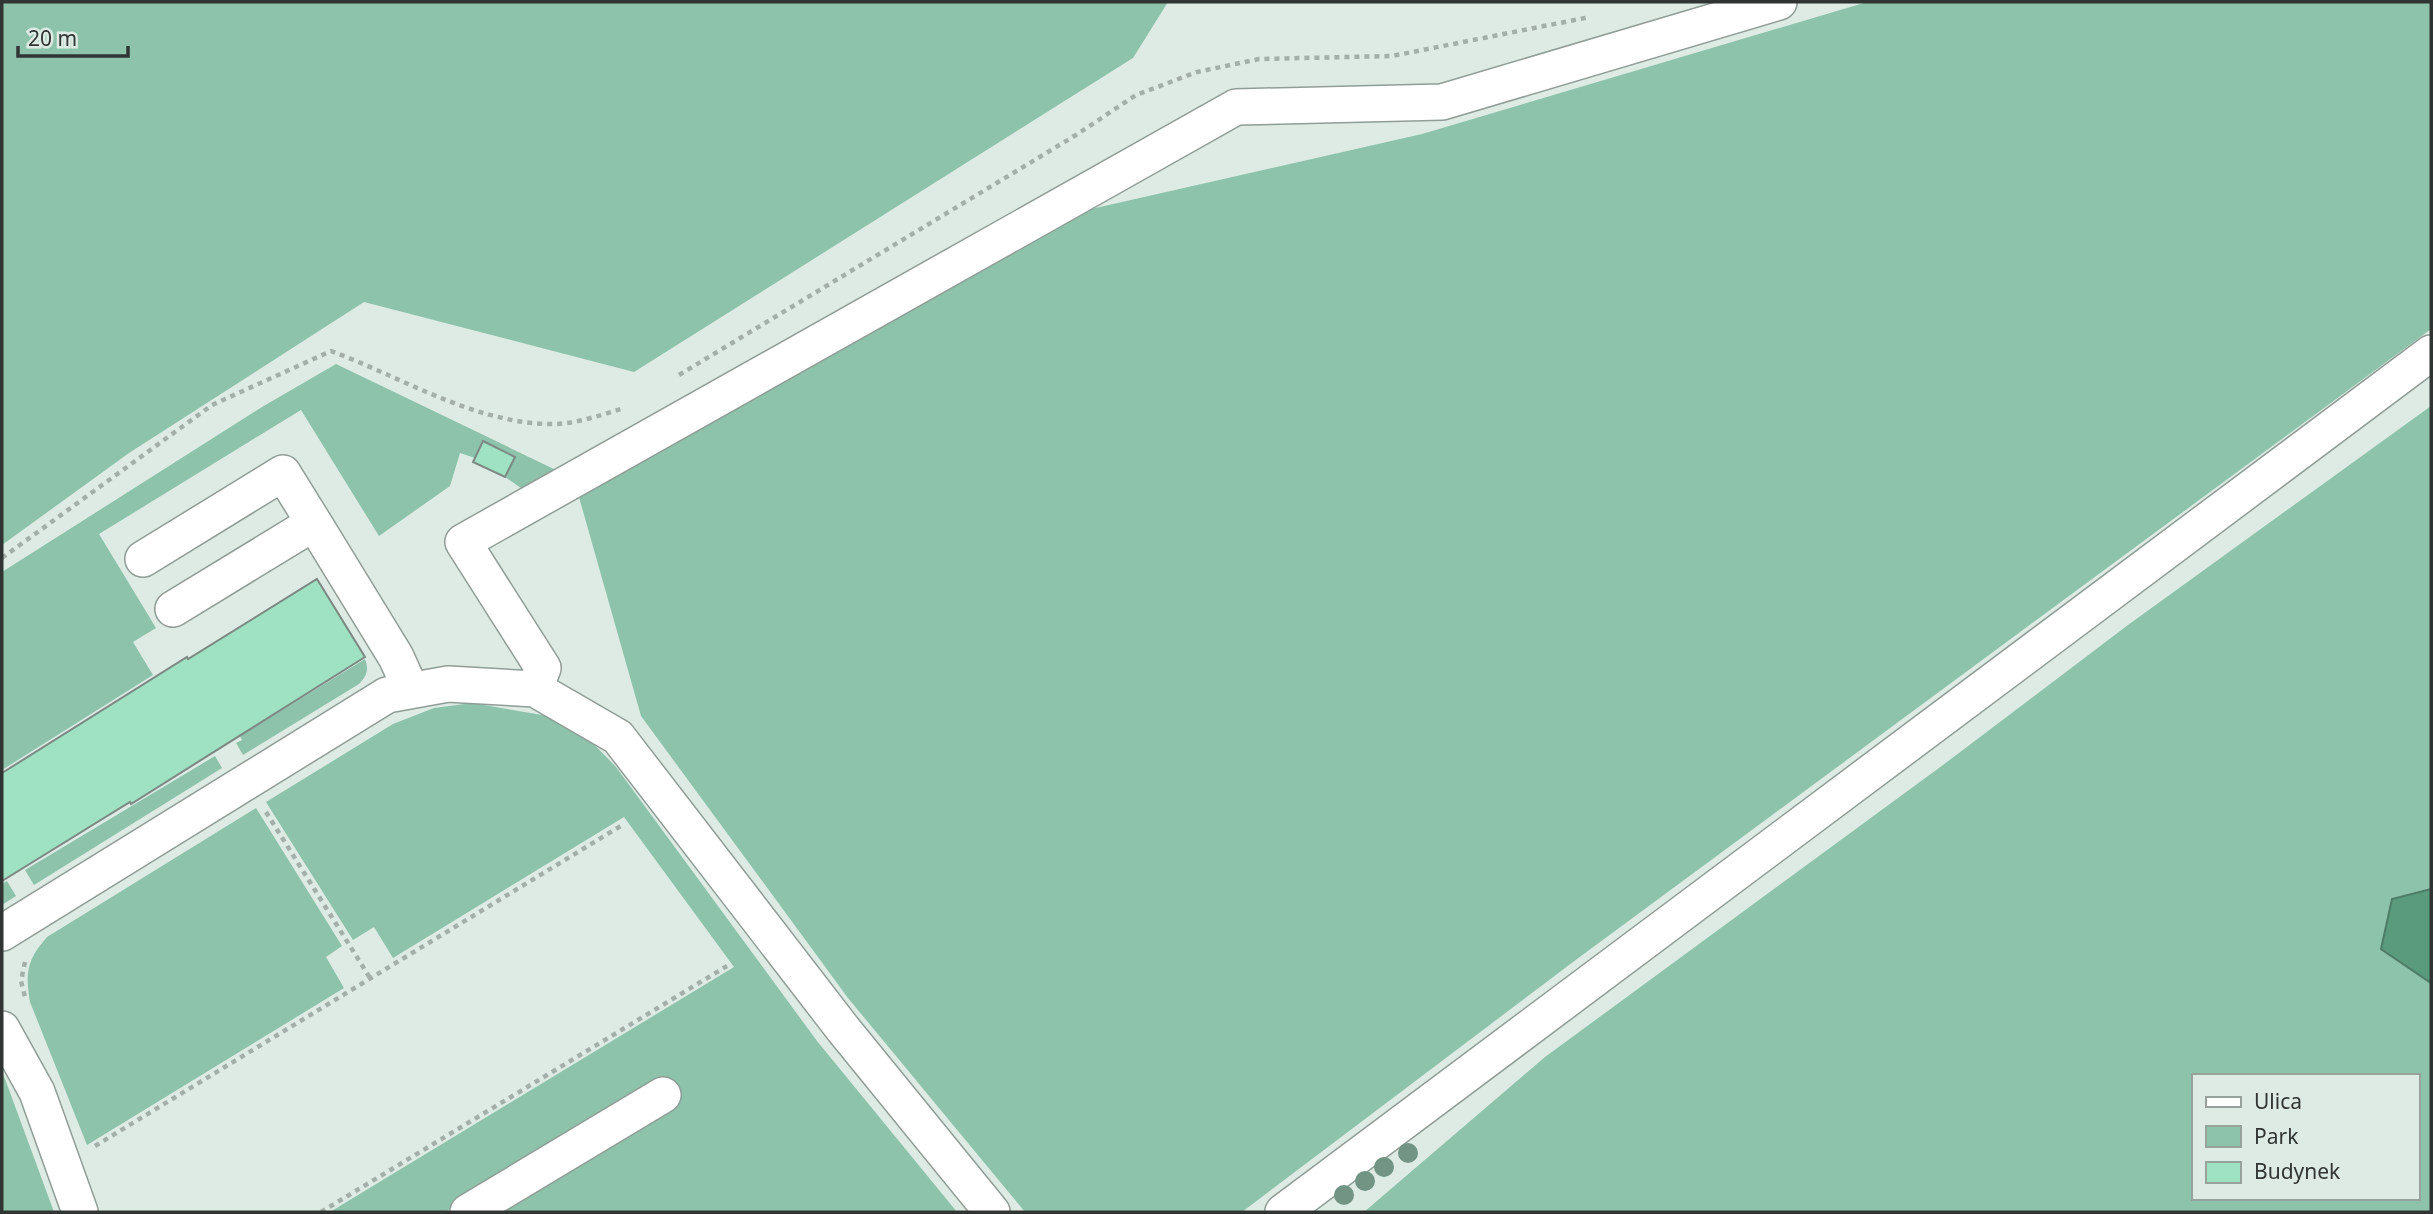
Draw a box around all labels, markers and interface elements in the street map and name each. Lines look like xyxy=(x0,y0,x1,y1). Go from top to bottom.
scale bar xyxy=(18,14,128,58)
text: 20 m xyxy=(28,24,77,52)
legend xyxy=(2192,1074,2419,1200)
text: Ulica xyxy=(2254,1087,2302,1115)
text: Park xyxy=(2254,1122,2299,1150)
text: Budynek xyxy=(2254,1157,2341,1185)

